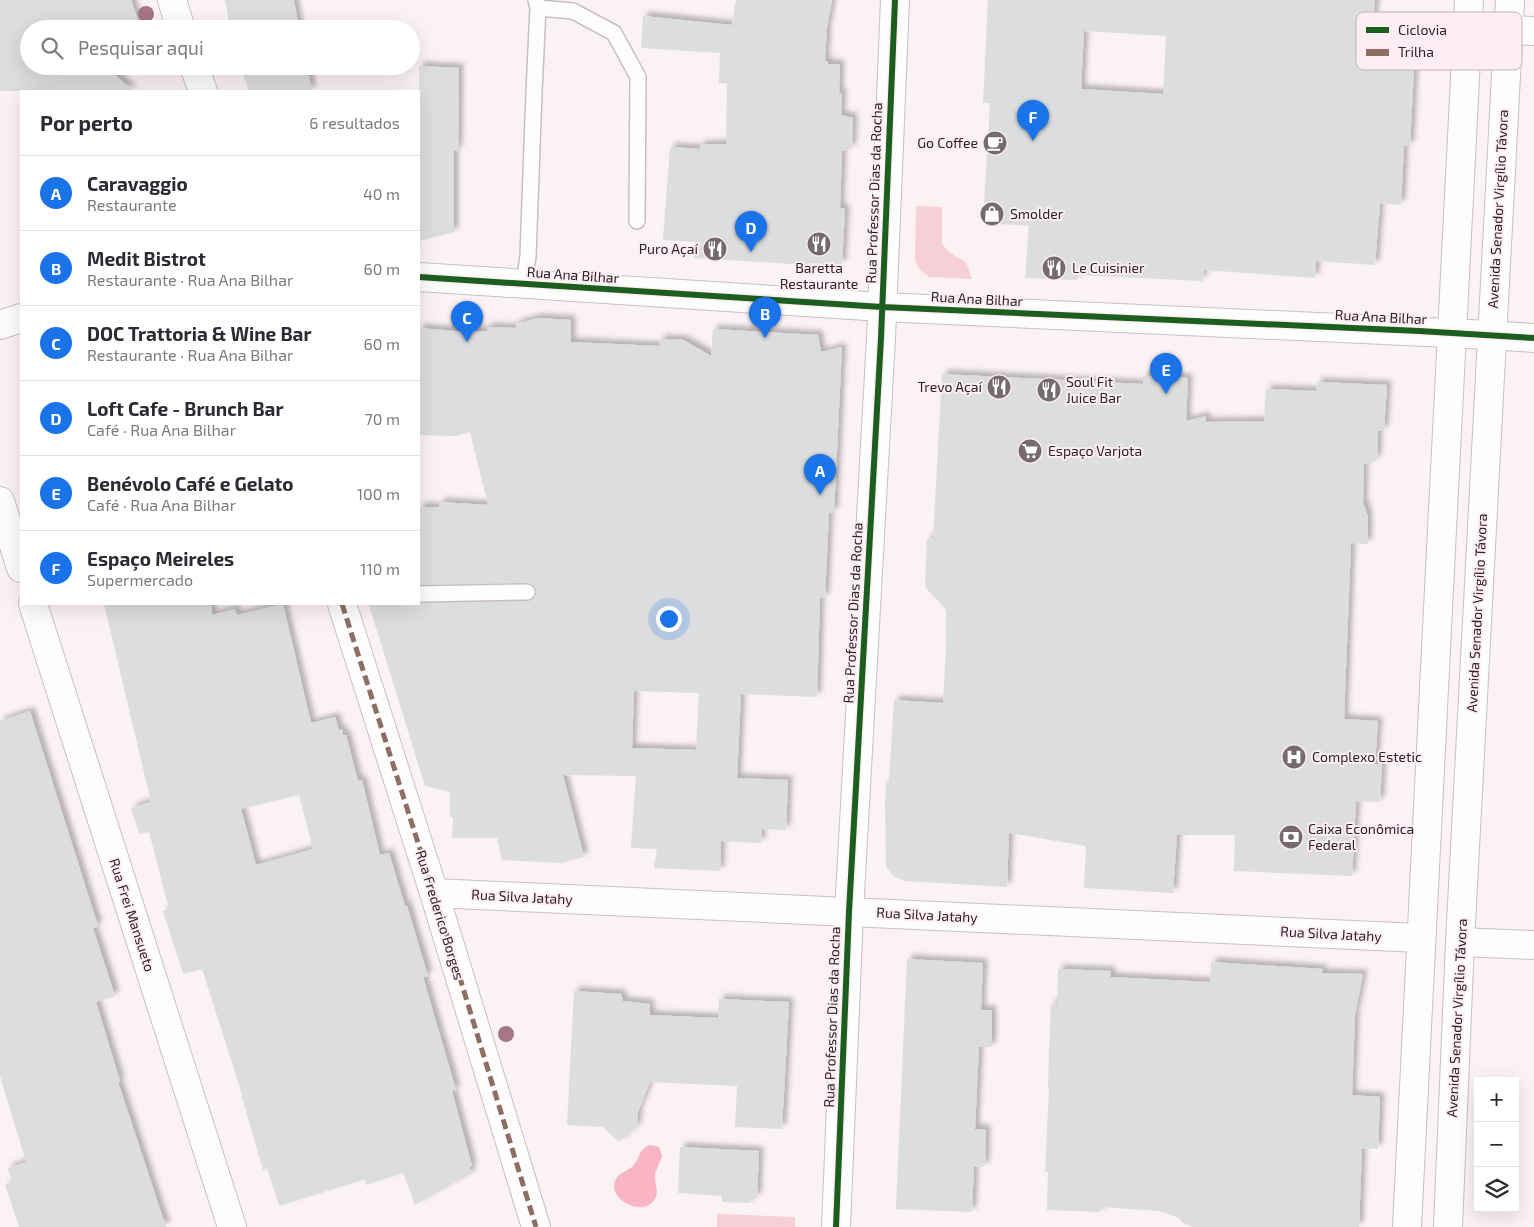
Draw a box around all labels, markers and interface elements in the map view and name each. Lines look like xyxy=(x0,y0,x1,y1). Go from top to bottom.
legend xyxy=(1356,12,1522,70)
search box xyxy=(20,20,420,75)
text: Ciclovia xyxy=(1398,21,1447,38)
icon: search xyxy=(38,34,66,62)
text: Pesquisar aqui xyxy=(78,36,204,59)
text: Trilha xyxy=(1398,43,1434,60)
pin: F xyxy=(1017,100,1049,141)
street label: Rua Professor Dias da Rocha xyxy=(862,102,885,284)
street label: Avenida Senador Virgílio Távora xyxy=(1484,109,1511,309)
text: Por perto xyxy=(40,110,133,135)
text: 6 resultados xyxy=(309,113,400,132)
cafe icon: Go Coffee xyxy=(982,130,1008,156)
place label: Go Coffee xyxy=(917,134,978,151)
text: Caravaggio xyxy=(87,172,188,195)
text: A xyxy=(51,184,61,203)
text: 40 m xyxy=(363,184,400,203)
text: Restaurante xyxy=(87,195,177,214)
shop icon: Smolder xyxy=(979,201,1005,227)
place label: Smolder xyxy=(1010,205,1064,222)
pin: D xyxy=(735,211,767,252)
restaurant icon: Baretta Restaurante xyxy=(806,231,832,257)
restaurant icon: Puro Açaí xyxy=(702,236,728,262)
place label: Puro Açaí xyxy=(639,240,699,258)
text: Medit Bistrot xyxy=(87,247,206,270)
restaurant icon: Le Cuisinier xyxy=(1041,255,1067,281)
text: B xyxy=(51,259,61,278)
text: 60 m xyxy=(364,259,400,278)
place label: Baretta Restaurante xyxy=(780,259,858,292)
place label: Le Cuisinier xyxy=(1072,259,1145,276)
street label: Rua Ana Bilhar xyxy=(526,263,620,286)
text: Restaurante · Rua Ana Bilhar xyxy=(87,270,293,289)
street label: Rua Ana Bilhar xyxy=(930,288,1024,309)
pin: B xyxy=(749,297,781,338)
pin: C xyxy=(451,301,483,342)
street label: Rua Ana Bilhar xyxy=(1334,306,1428,327)
text: DOC Trattoria & Wine Bar xyxy=(87,322,312,345)
text: C xyxy=(51,334,61,353)
text: 60 m xyxy=(364,334,400,353)
text: Restaurante · Rua Ana Bilhar xyxy=(87,345,293,364)
pin: E xyxy=(1150,353,1182,394)
place label: Soul Fit Juice Bar xyxy=(1066,373,1122,406)
restaurant icon: Trevo Açaí xyxy=(986,374,1012,400)
restaurant icon: Soul Fit Juice Bar xyxy=(1036,377,1062,403)
place label: Trevo Açaí xyxy=(917,378,983,396)
text: Loft Cafe - Brunch Bar xyxy=(87,397,284,420)
text: D xyxy=(51,409,61,428)
text: 70 m xyxy=(365,409,400,428)
text: Café · Rua Ana Bilhar xyxy=(87,420,236,439)
supermarket icon: Espaço Varjota xyxy=(1017,438,1043,464)
place label: Espaço Varjota xyxy=(1048,442,1142,460)
pin: A xyxy=(804,454,836,495)
text: Benévolo Café e Gelato xyxy=(87,472,294,495)
text: E xyxy=(51,484,61,503)
text: 100 m xyxy=(357,484,400,503)
text: Café · Rua Ana Bilhar xyxy=(87,495,236,514)
street label: Avenida Senador Virgílio Távora xyxy=(1463,513,1490,713)
street label: Rua Professor Dias da Rocha xyxy=(839,522,866,704)
text: Espaço Meireles xyxy=(87,547,234,570)
text: F xyxy=(52,559,60,578)
text: 110 m xyxy=(360,559,400,578)
text: Supermercado xyxy=(87,570,193,589)
your location xyxy=(656,606,682,632)
hospital icon: Complexo Estetic xyxy=(1281,744,1307,770)
place label: Complexo Estetic xyxy=(1312,748,1422,765)
place label: Caixa Econômica Federal xyxy=(1308,820,1414,853)
bank icon: Caixa Econômica Federal xyxy=(1278,824,1304,850)
street label: Rua Frederico Borges xyxy=(413,848,468,982)
street label: Rua Frei Mansueto xyxy=(106,856,159,974)
street label: Rua Silva Jatahy xyxy=(471,885,574,908)
street label: Rua Silva Jatahy xyxy=(876,903,979,926)
street label: Avenida Senador Virgílio Távora xyxy=(1443,918,1470,1118)
street label: Rua Silva Jatahy xyxy=(1280,922,1383,945)
street label: Rua Professor Dias da Rocha xyxy=(820,926,843,1108)
map controls xyxy=(1474,1077,1519,1212)
button: + xyxy=(1474,1077,1519,1122)
button: − xyxy=(1474,1122,1519,1167)
button: layers xyxy=(1474,1167,1519,1212)

